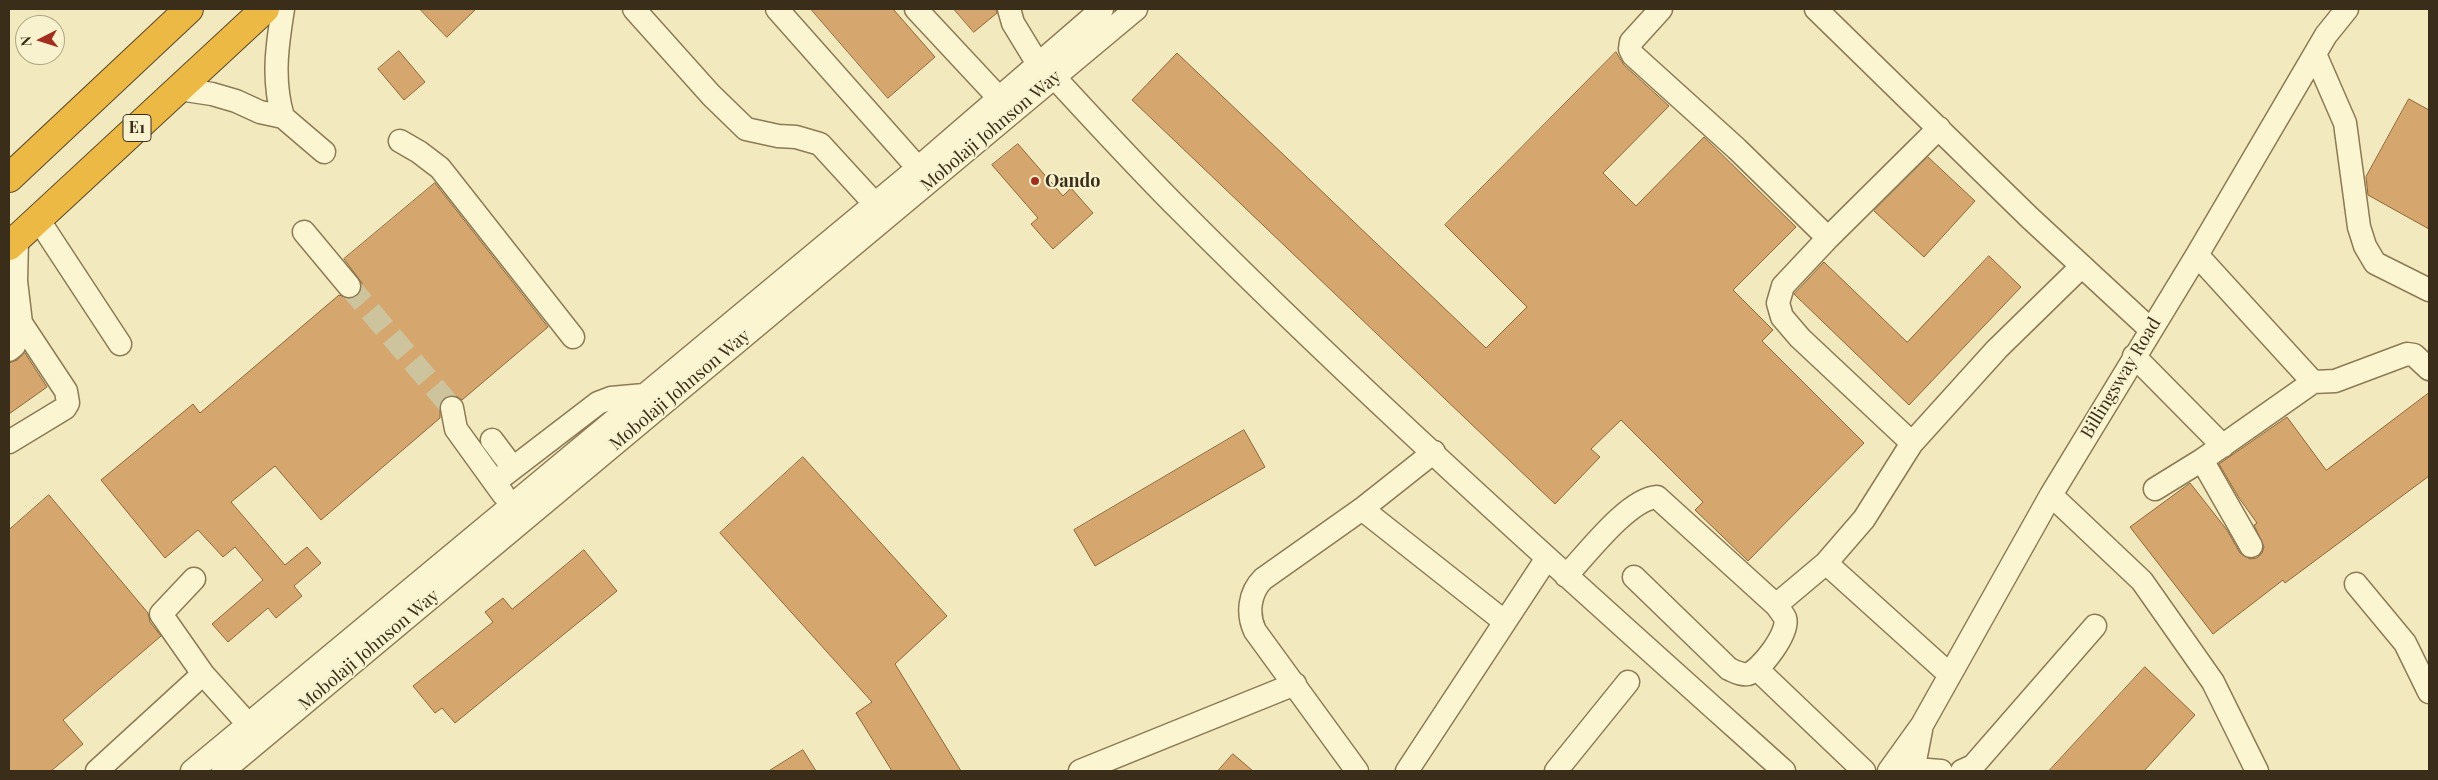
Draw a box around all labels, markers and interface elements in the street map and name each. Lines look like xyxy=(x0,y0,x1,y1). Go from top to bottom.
north arrow xyxy=(15,15,65,65)
text: N xyxy=(16,35,35,47)
street label: Mobolaji Johnson Way xyxy=(916,66,1066,196)
road number: E1 xyxy=(123,115,151,142)
place label: Oando xyxy=(1045,170,1101,192)
marker: Oando xyxy=(1029,175,1041,187)
street label: Billingsway Road xyxy=(2076,314,2166,442)
street label: Mobolaji Johnson Way xyxy=(605,325,755,455)
street label: Mobolaji Johnson Way xyxy=(294,585,444,715)

